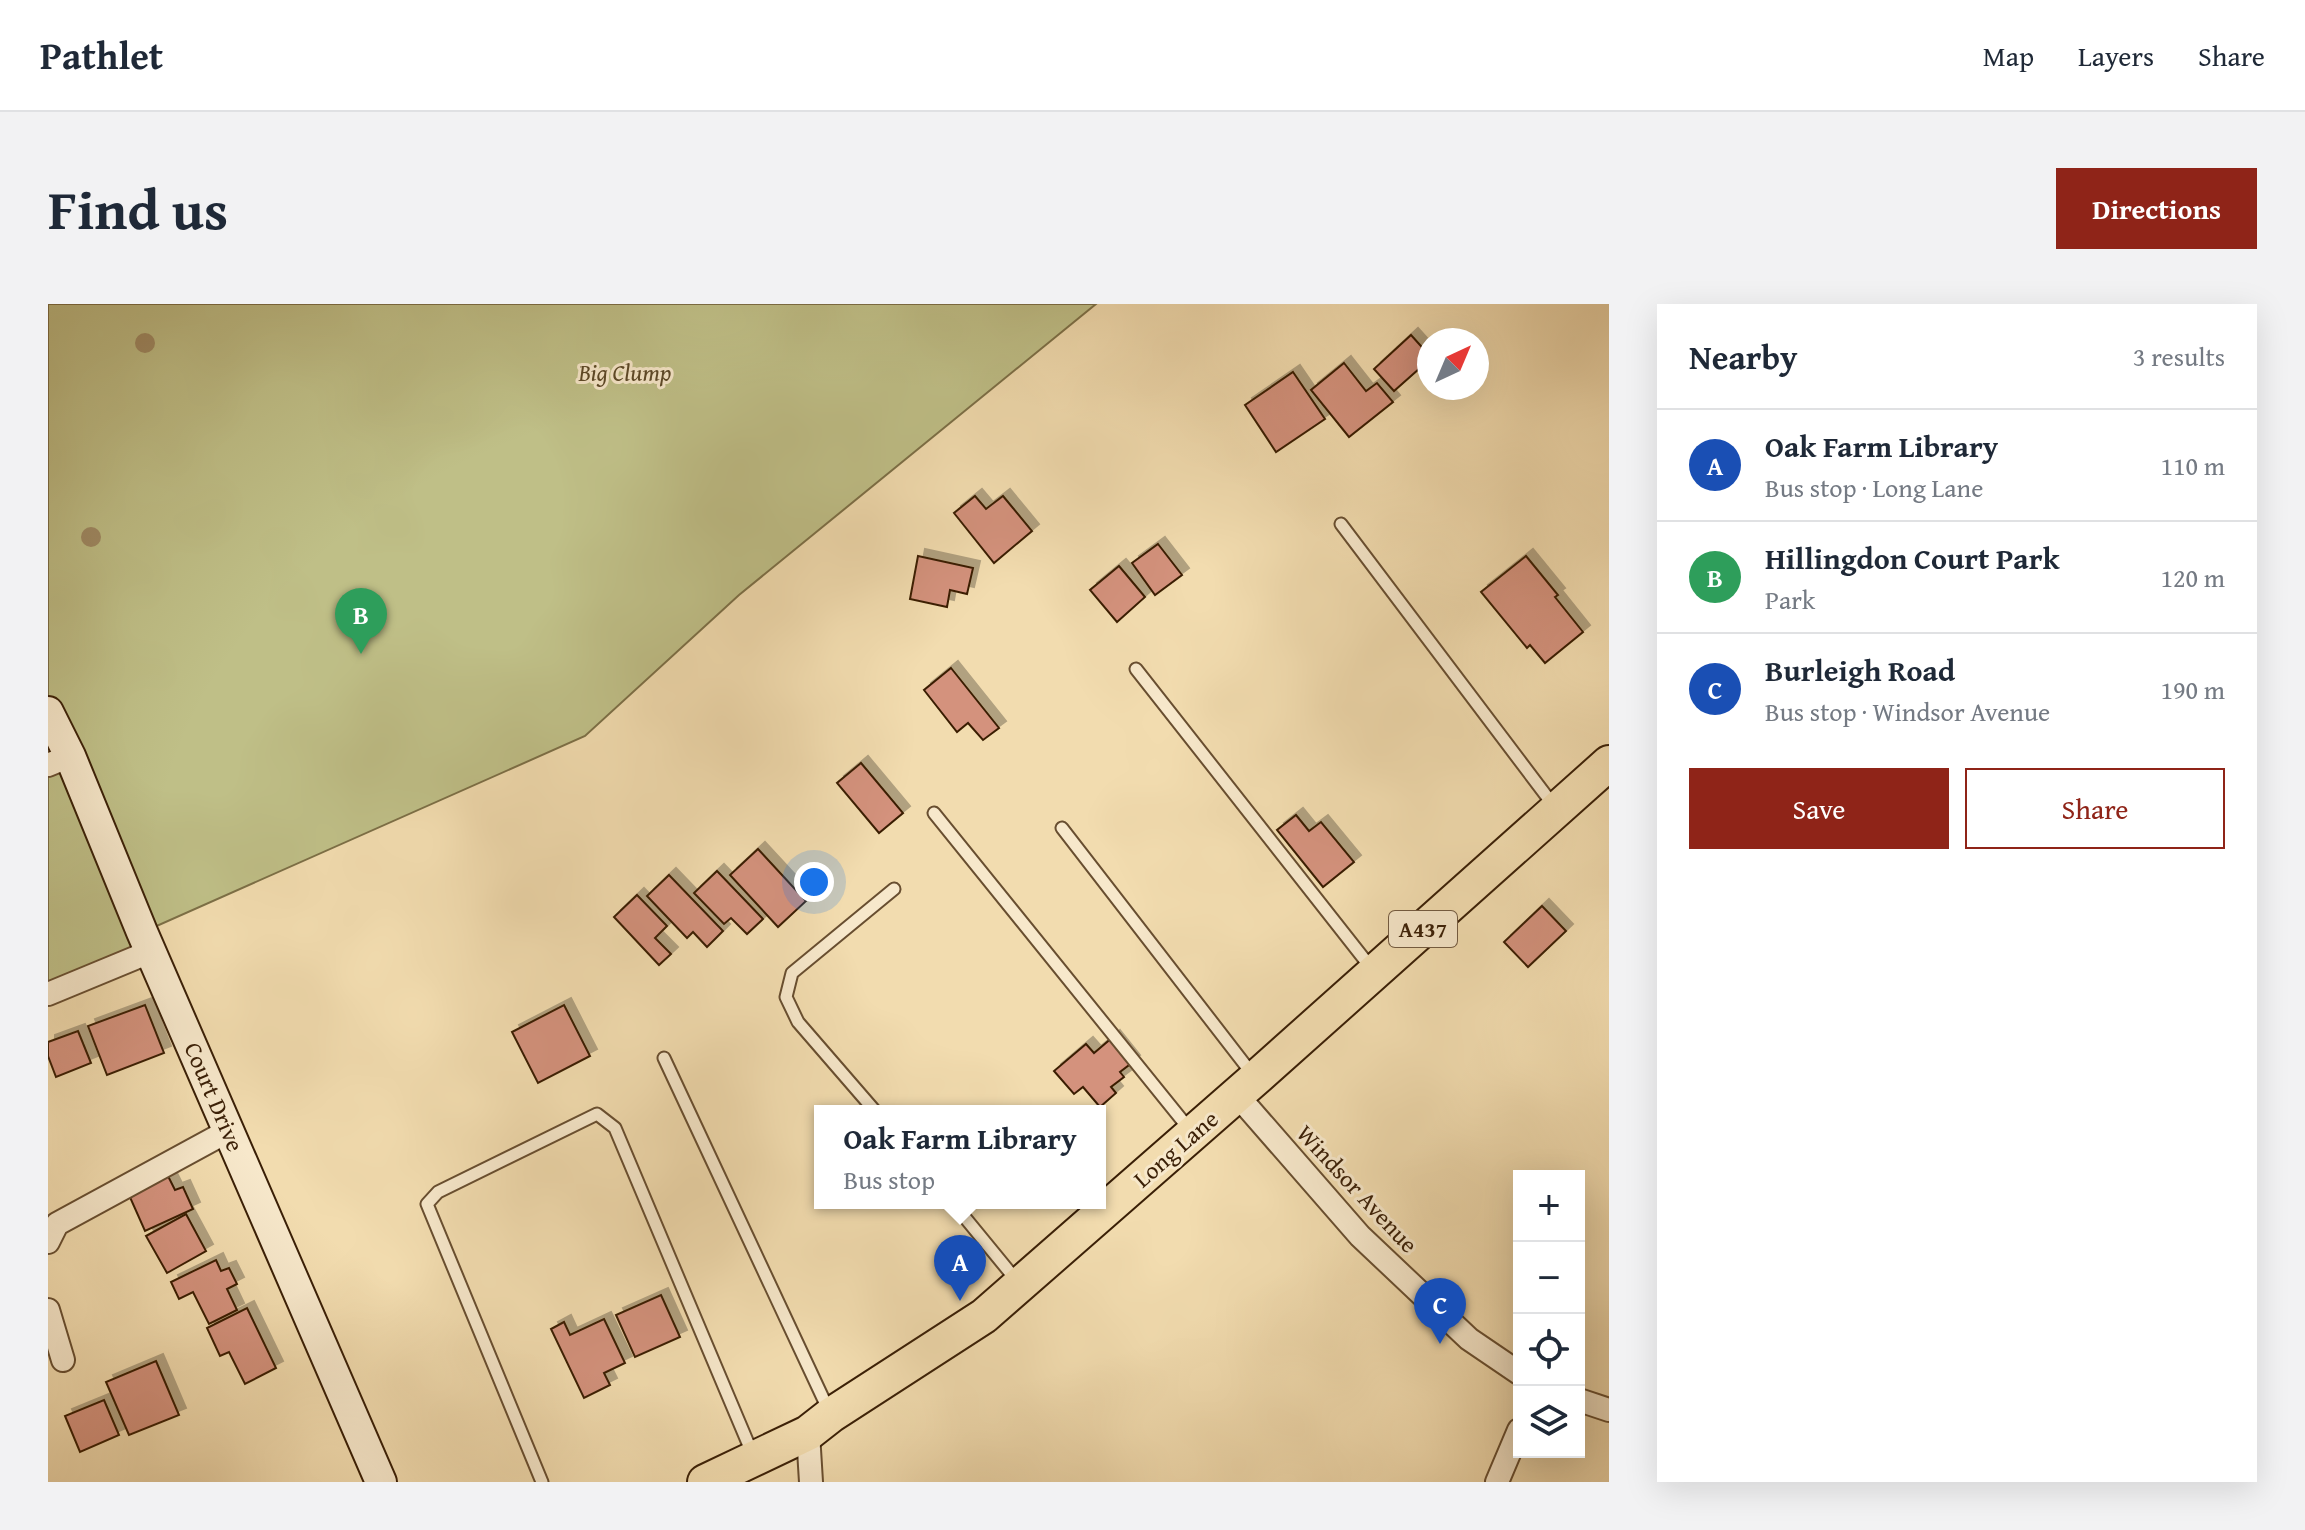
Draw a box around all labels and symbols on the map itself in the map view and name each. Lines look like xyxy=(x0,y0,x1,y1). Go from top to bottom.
north arrow xyxy=(1417,328,1489,400)
park label: Big Clump xyxy=(577,355,672,390)
pin: B xyxy=(335,588,387,654)
your location xyxy=(794,862,834,902)
road number: A437 xyxy=(1389,911,1457,947)
street label: Court Drive xyxy=(176,1037,253,1157)
street label: Long Lane xyxy=(1126,1102,1226,1195)
street label: Windsor Avenue xyxy=(1289,1117,1426,1261)
pin: A xyxy=(934,1235,986,1301)
pin: C xyxy=(1414,1278,1466,1344)

